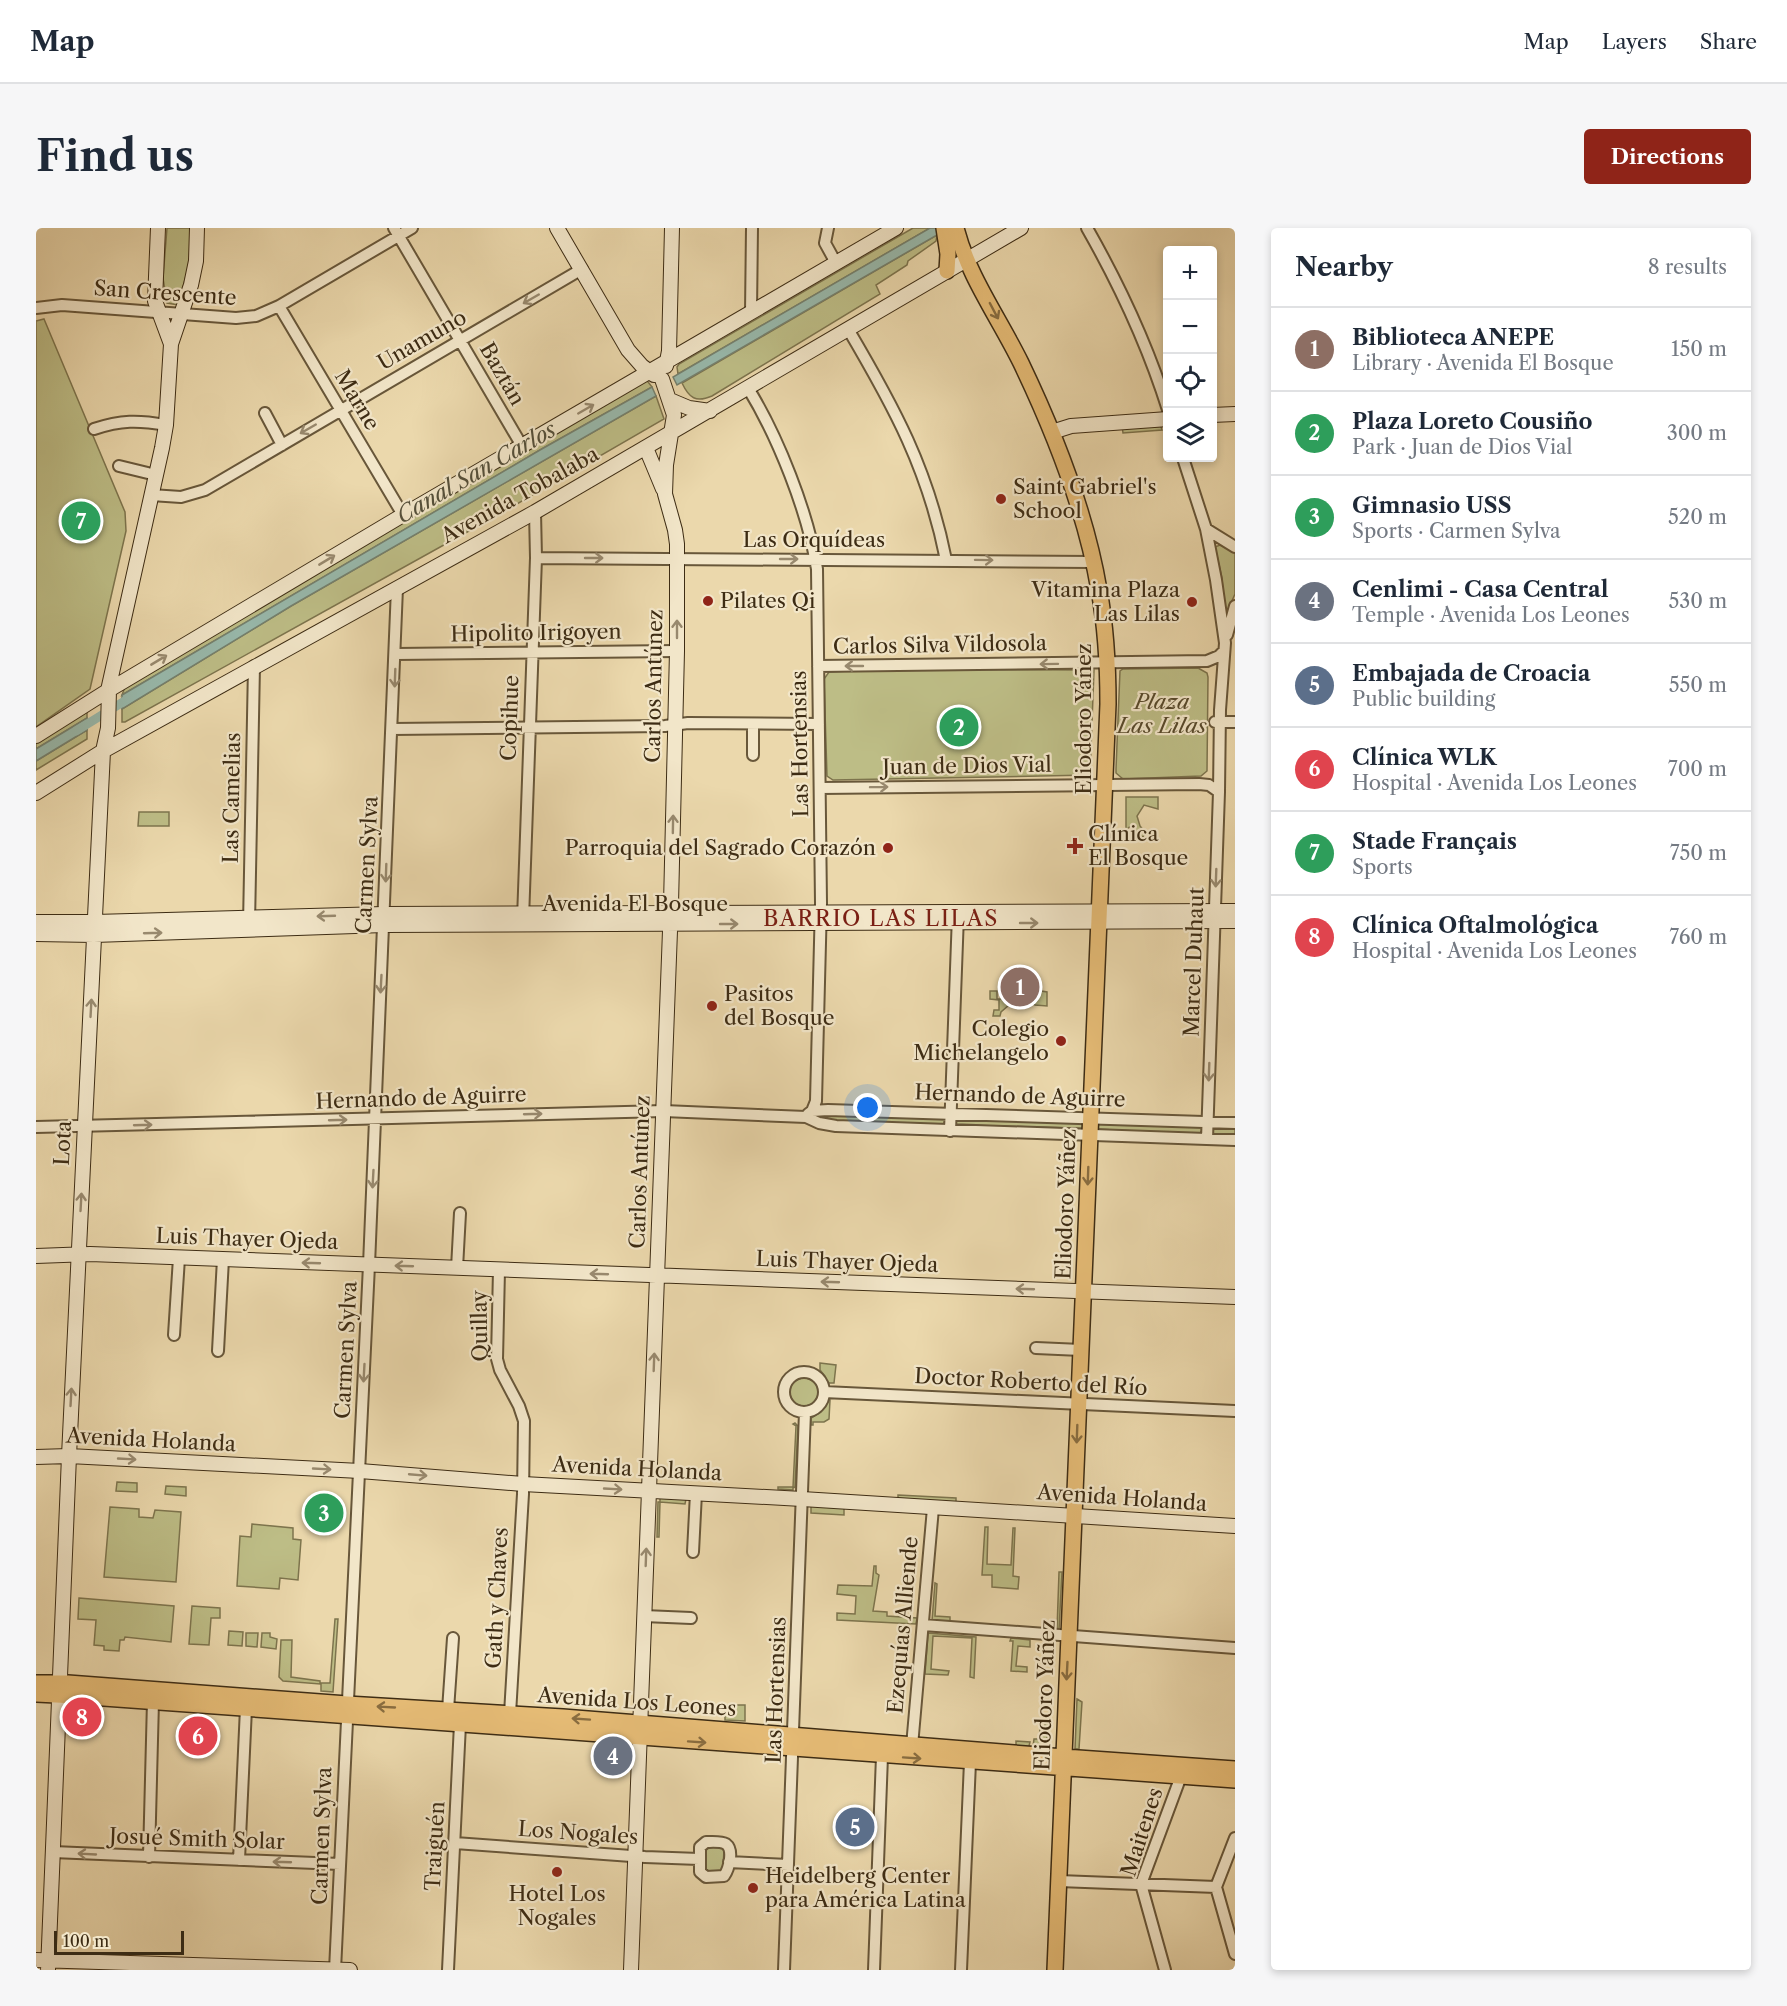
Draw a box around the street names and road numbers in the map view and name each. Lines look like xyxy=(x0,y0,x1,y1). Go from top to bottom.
street label: San Crescente xyxy=(93,275,237,310)
street label: Unamuno xyxy=(373,304,471,375)
street label: Baztán xyxy=(475,338,530,410)
street label: Marne xyxy=(330,365,385,434)
street label: Avenida Tobalaba xyxy=(436,440,604,549)
street label: Las Orquídeas xyxy=(743,527,885,552)
street label: Carlos Antúnez xyxy=(640,609,667,763)
street label: Hipolito Irigoyen xyxy=(450,619,622,646)
street label: Carlos Silva Vildosola xyxy=(833,630,1048,659)
street label: Eliodoro Yáñez xyxy=(1071,643,1096,795)
street label: Las Hortensias xyxy=(786,670,813,818)
street label: Copihue xyxy=(496,674,523,762)
street label: Las Camelias xyxy=(218,732,245,864)
street label: Juan de Dios Vial xyxy=(879,752,1052,780)
street label: Carmen Sylva xyxy=(350,794,383,935)
street label: Marcel Duhaut xyxy=(1178,886,1209,1037)
street label: Avenida El Bosque xyxy=(541,891,728,916)
street label: Hernando de Aguirre xyxy=(914,1079,1126,1112)
street label: Hernando de Aguirre xyxy=(315,1081,527,1114)
street label: Carlos Antúnez xyxy=(624,1095,655,1249)
street label: Lota xyxy=(49,1119,76,1166)
street label: Eliodoro Yáñez xyxy=(1050,1128,1081,1280)
street label: Luis Thayer Ojeda xyxy=(155,1223,340,1254)
street label: Luis Thayer Ojeda xyxy=(755,1246,940,1277)
street label: Carmen Sylva xyxy=(329,1279,362,1420)
street label: Quillay xyxy=(466,1290,493,1362)
street label: Doctor Roberto del Río xyxy=(914,1363,1148,1400)
street label: Avenida Holanda xyxy=(64,1423,238,1456)
street label: Avenida Holanda xyxy=(550,1452,724,1485)
street label: Avenida Holanda xyxy=(1035,1479,1209,1516)
street label: Gath y Chaves xyxy=(480,1527,513,1669)
street label: Ezequías Alliende xyxy=(882,1535,923,1715)
street label: Las Hortensias xyxy=(760,1616,791,1764)
street label: Eliodoro Yáñez xyxy=(1029,1619,1060,1771)
street label: Avenida Los Leones xyxy=(536,1682,737,1721)
street label: Carmen Sylva xyxy=(307,1766,336,1905)
street label: Maitenes xyxy=(1115,1784,1168,1879)
street label: Traiguén xyxy=(420,1801,449,1891)
street label: Los Nogales xyxy=(517,1816,639,1849)
street label: Josué Smith Solar xyxy=(106,1823,285,1854)

